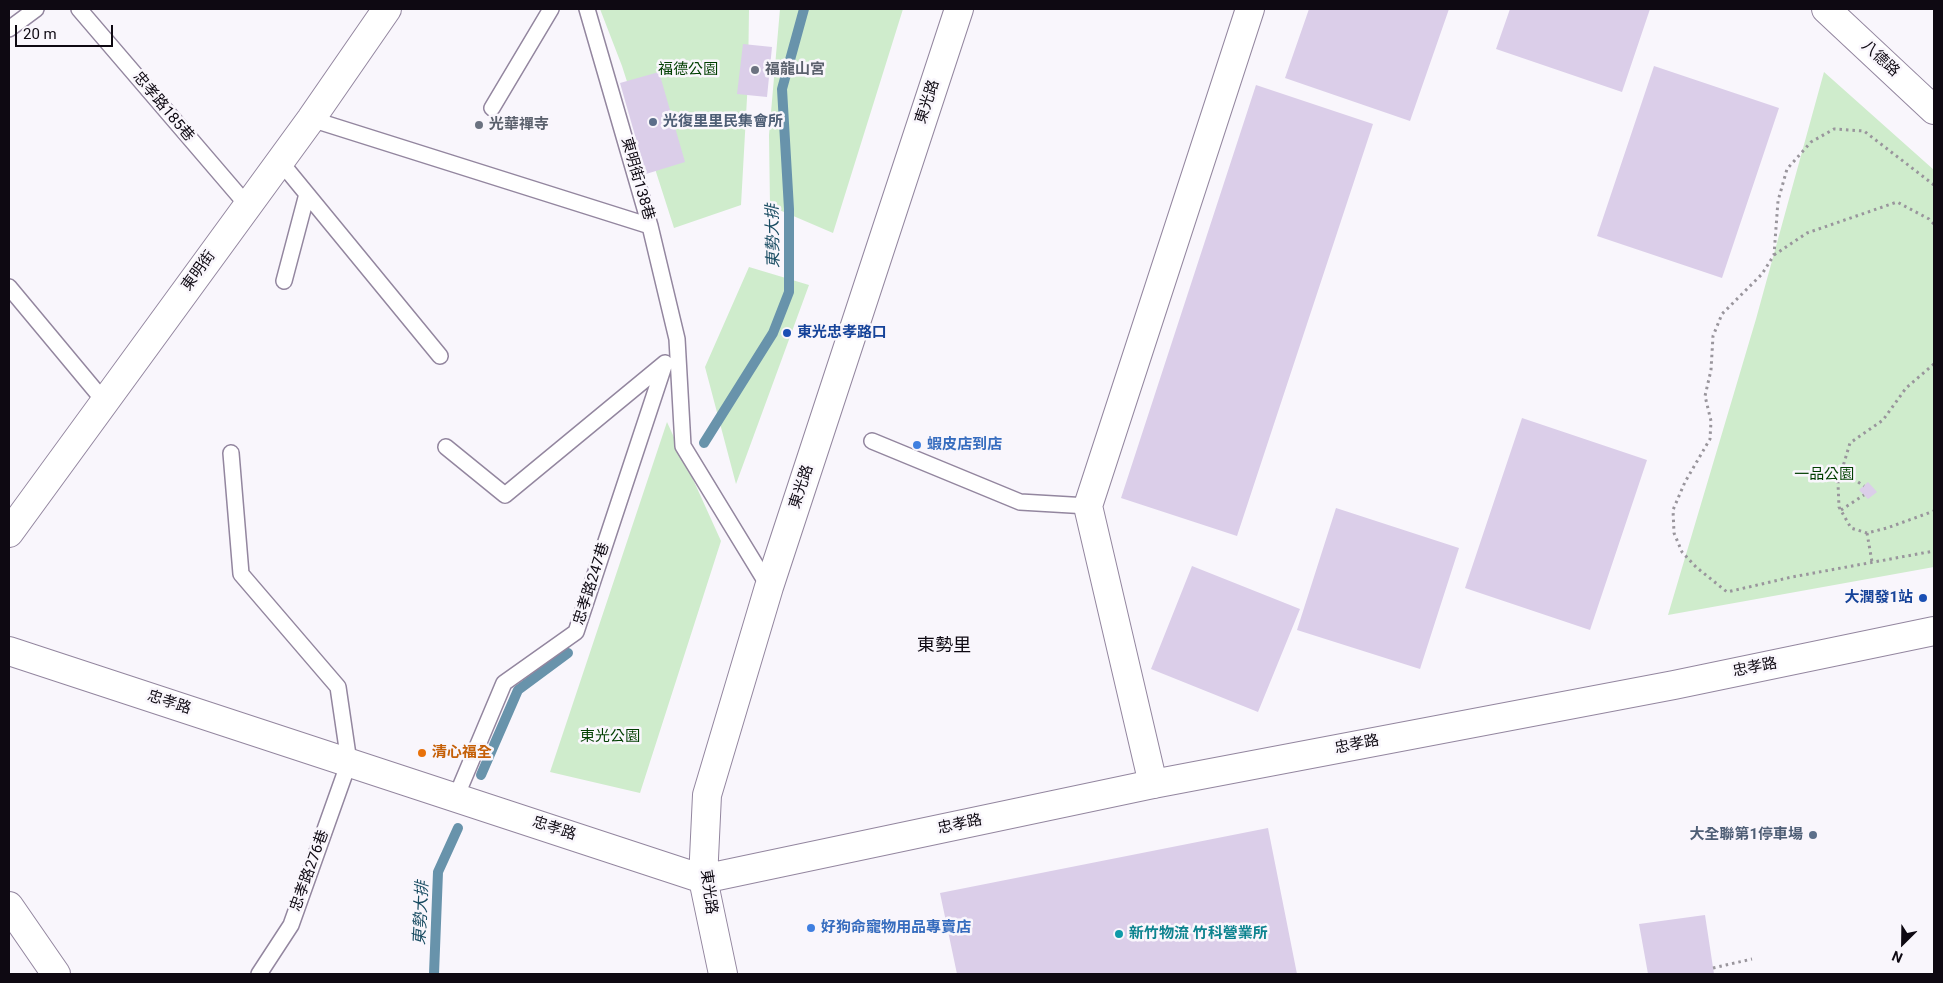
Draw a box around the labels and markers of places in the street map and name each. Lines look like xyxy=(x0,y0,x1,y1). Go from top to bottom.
place label: 福龍山宮 xyxy=(765,61,825,79)
marker: 福龍山宮 xyxy=(749,64,761,76)
place label: 光復里里民集會所 xyxy=(663,113,783,131)
place label: 光華禪寺 xyxy=(489,116,549,134)
marker: 光復里里民集會所 xyxy=(647,116,659,128)
marker: 光華禪寺 xyxy=(473,119,485,131)
place label: 東光忠孝路口 xyxy=(797,324,887,342)
marker: 東光忠孝路口 xyxy=(781,327,793,339)
place label: 蝦皮店到店 xyxy=(927,436,1002,454)
marker: 蝦皮店到店 xyxy=(911,439,923,451)
place label: 大潤發1站 xyxy=(1844,589,1913,607)
marker: 大潤發1站 xyxy=(1917,592,1929,604)
place label: 清心福全 xyxy=(432,744,492,762)
marker: 清心福全 xyxy=(416,747,428,759)
place label: 大全聯第1停車場 xyxy=(1689,826,1803,844)
marker: 大全聯第1停車場 xyxy=(1807,829,1819,841)
place label: 好狗命寵物用品專賣店 xyxy=(821,919,971,937)
marker: 好狗命寵物用品專賣店 xyxy=(805,922,817,934)
place label: 新竹物流 竹科營業所 xyxy=(1129,925,1268,943)
marker: 新竹物流 竹科營業所 xyxy=(1113,928,1125,940)

